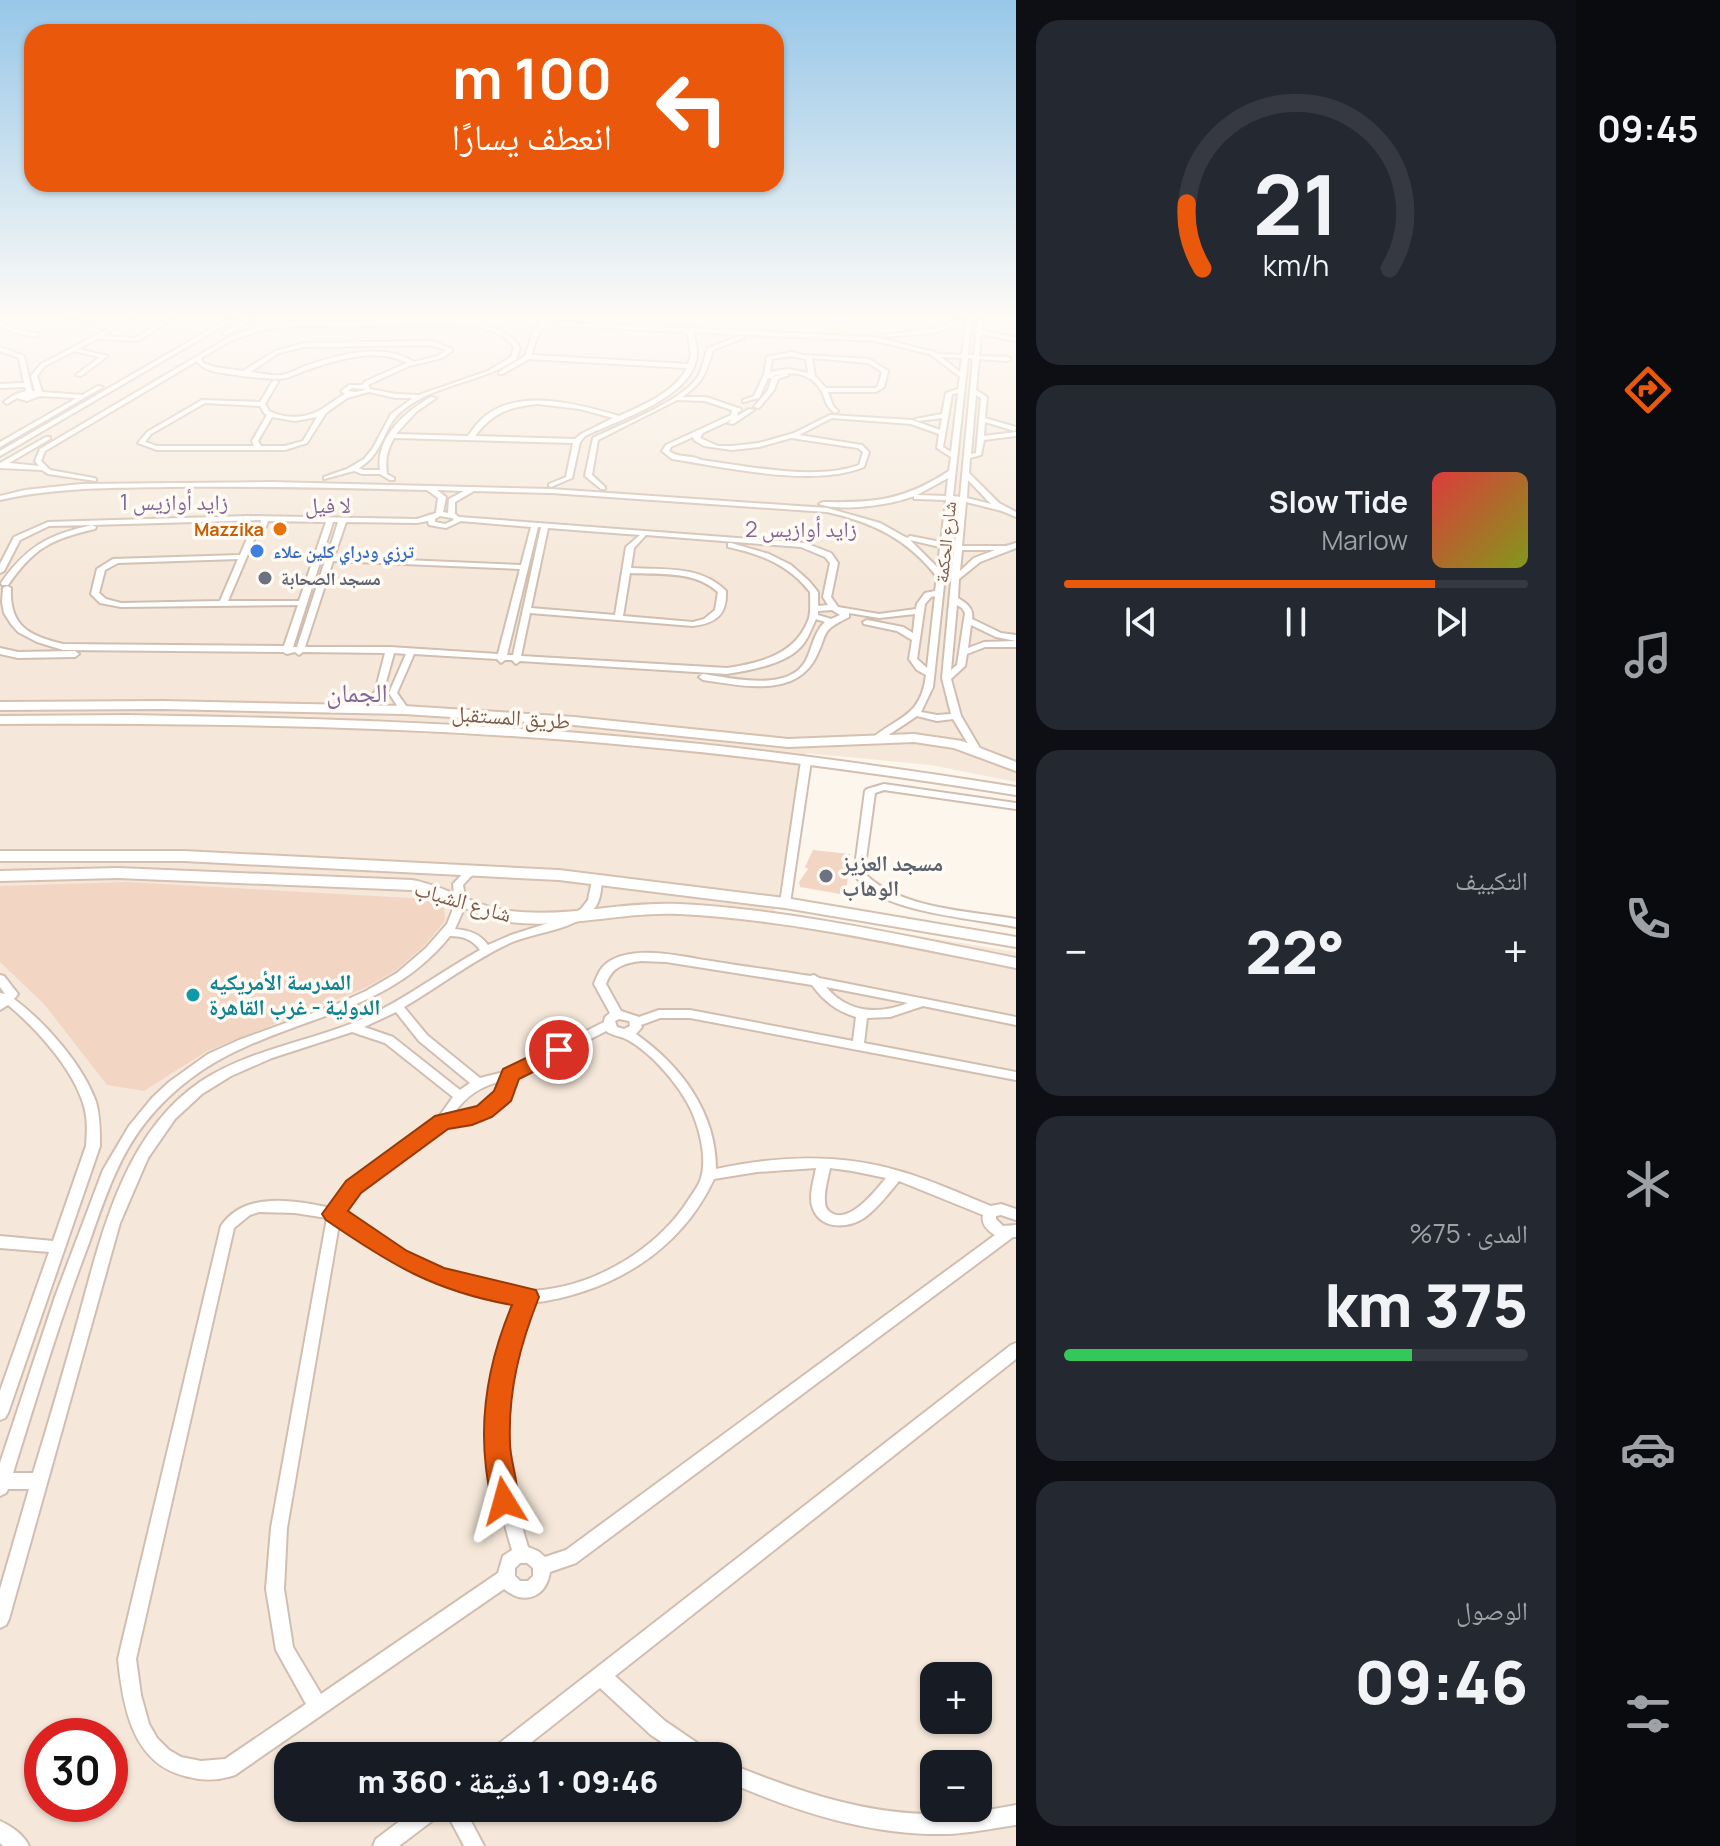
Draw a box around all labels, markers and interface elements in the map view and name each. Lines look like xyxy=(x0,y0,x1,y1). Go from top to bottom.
text: 100 m xyxy=(452,39,612,116)
icon: left xyxy=(640,56,744,160)
text: 09:45 xyxy=(1597,104,1699,153)
text: انعطف يسارًا xyxy=(452,112,612,161)
text: 21 xyxy=(1253,145,1339,259)
text: km/h xyxy=(1263,246,1329,285)
icon: directions xyxy=(1620,362,1676,418)
text: Slow Tide xyxy=(1269,481,1408,522)
district label: زايد أوازيس 1 xyxy=(120,487,228,517)
district label: لا فيل xyxy=(305,490,351,520)
street label: شارع الحكمة xyxy=(929,500,961,584)
district label: زايد أوازيس 2 xyxy=(745,514,857,544)
place label: Mazzika xyxy=(194,517,264,541)
marker: Mazzika xyxy=(271,520,289,538)
text: Marlow xyxy=(1321,522,1408,558)
place label: ترزي ودراي كلين علاء xyxy=(273,539,414,566)
marker: ترزي ودراي كلين علاء xyxy=(248,542,266,560)
place label: مسجد الصحابة xyxy=(281,566,381,590)
marker: مسجد الصحابة xyxy=(256,569,274,587)
icon: previous xyxy=(1119,600,1163,644)
icon: pause xyxy=(1274,600,1318,644)
icon: next xyxy=(1429,600,1473,644)
icon: music xyxy=(1620,627,1676,683)
district label: الجمان xyxy=(326,674,388,710)
street label: طريق المستقبل xyxy=(451,698,571,736)
place label: مسجد العزيز الوهاب xyxy=(841,848,943,903)
text: التكييف xyxy=(1455,862,1528,898)
marker: مسجد العزيز الوهاب xyxy=(817,867,835,885)
street label: شارع الشباب xyxy=(411,873,515,929)
icon: phone xyxy=(1620,891,1676,947)
text: 22° xyxy=(1245,910,1345,992)
text: − xyxy=(1064,921,1088,981)
text: + xyxy=(1503,921,1528,981)
place label: المدرسة الأمريكيه الدولية - غرب القاهرة xyxy=(209,967,381,1022)
marker: المدرسة الأمريكيه الدولية - غرب القاهرة xyxy=(184,986,202,1004)
pin xyxy=(525,1016,593,1084)
icon: arrive xyxy=(537,1028,581,1072)
icon: climate xyxy=(1620,1156,1676,1212)
text: المدى · 75% xyxy=(1409,1215,1528,1251)
text: 375 km xyxy=(1324,1263,1528,1345)
icon: car xyxy=(1620,1421,1676,1477)
position arrow xyxy=(462,1459,546,1543)
text: الوصول xyxy=(1456,1592,1528,1628)
text: 09:46 xyxy=(1355,1640,1528,1722)
map controls xyxy=(920,1662,992,1822)
button: + xyxy=(920,1662,992,1734)
icon: filters xyxy=(1620,1686,1676,1742)
speed limit sign: 30 xyxy=(24,1718,128,1822)
button: − xyxy=(920,1750,992,1822)
text: 09:46 · 1 دقيقة · 360 m xyxy=(358,1761,658,1802)

